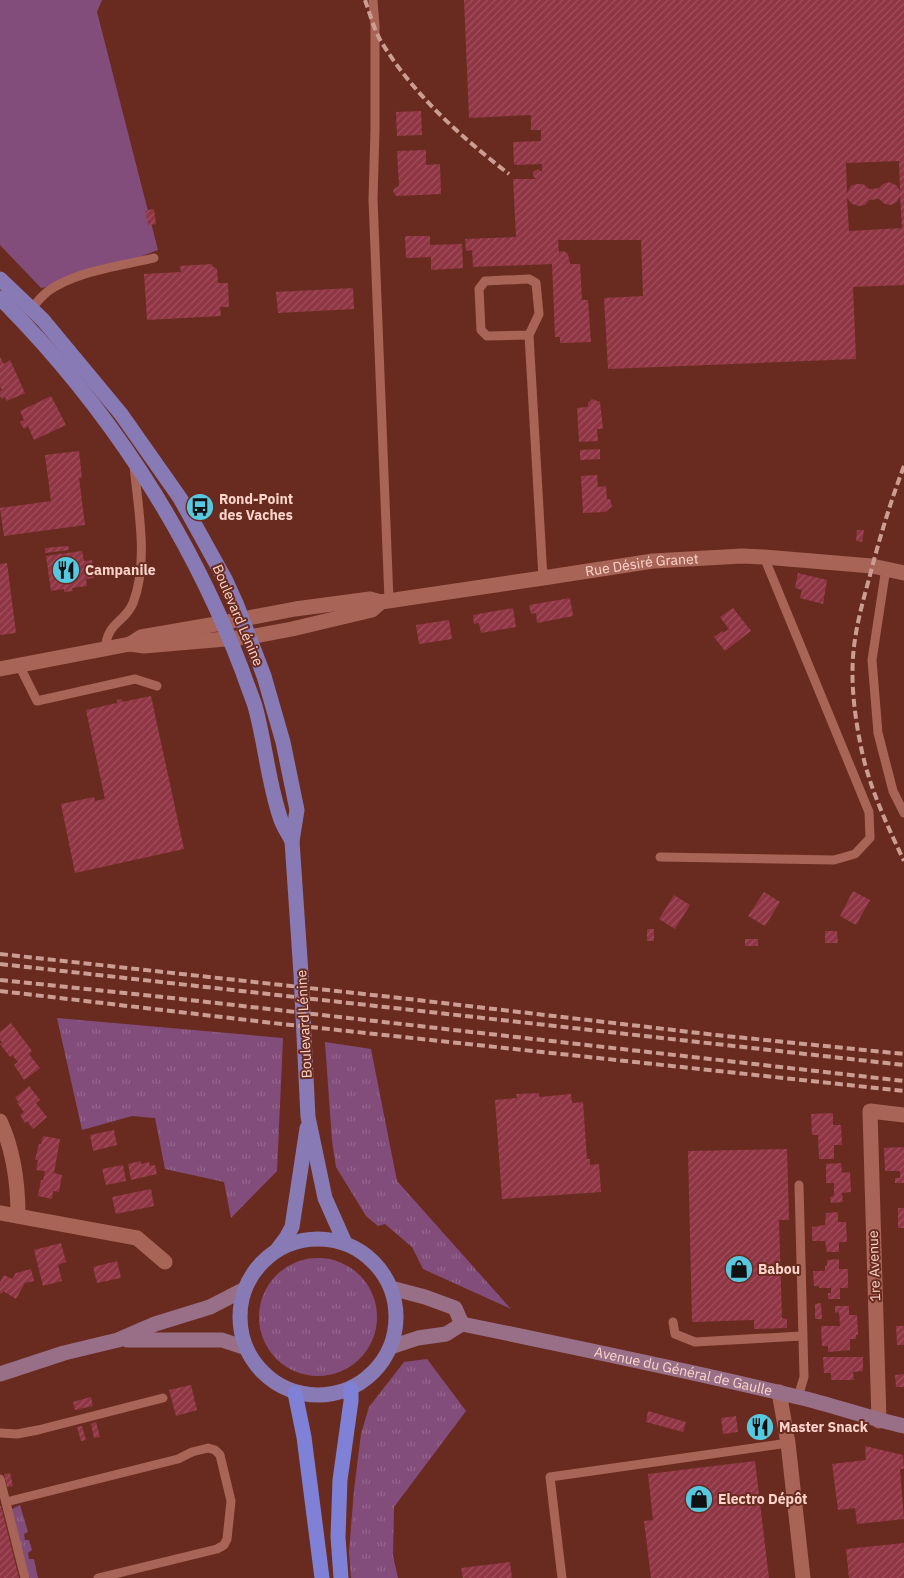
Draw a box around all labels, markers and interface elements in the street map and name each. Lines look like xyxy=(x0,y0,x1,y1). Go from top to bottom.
place label: Rond-Point des Vaches xyxy=(219,490,293,524)
bus stop icon: Rond-Point des Vaches xyxy=(185,492,215,522)
street label: Rue Désiré Granet xyxy=(584,549,699,580)
restaurant icon: Campanile xyxy=(51,555,81,585)
place label: Campanile xyxy=(85,561,156,579)
street label: Boulevard Lénine xyxy=(208,561,268,669)
street label: Boulevard Lénine xyxy=(292,969,316,1079)
street label: 1re Avenue xyxy=(864,1230,884,1302)
shop icon: Babou xyxy=(724,1254,754,1284)
place label: Babou xyxy=(758,1260,800,1278)
street label: Avenue du Général de Gaulle xyxy=(593,1343,774,1400)
restaurant icon: Master Snack xyxy=(745,1412,775,1442)
place label: Master Snack xyxy=(779,1418,869,1436)
shop icon: Electro Dépôt xyxy=(684,1484,714,1514)
place label: Electro Dépôt xyxy=(718,1490,807,1508)

